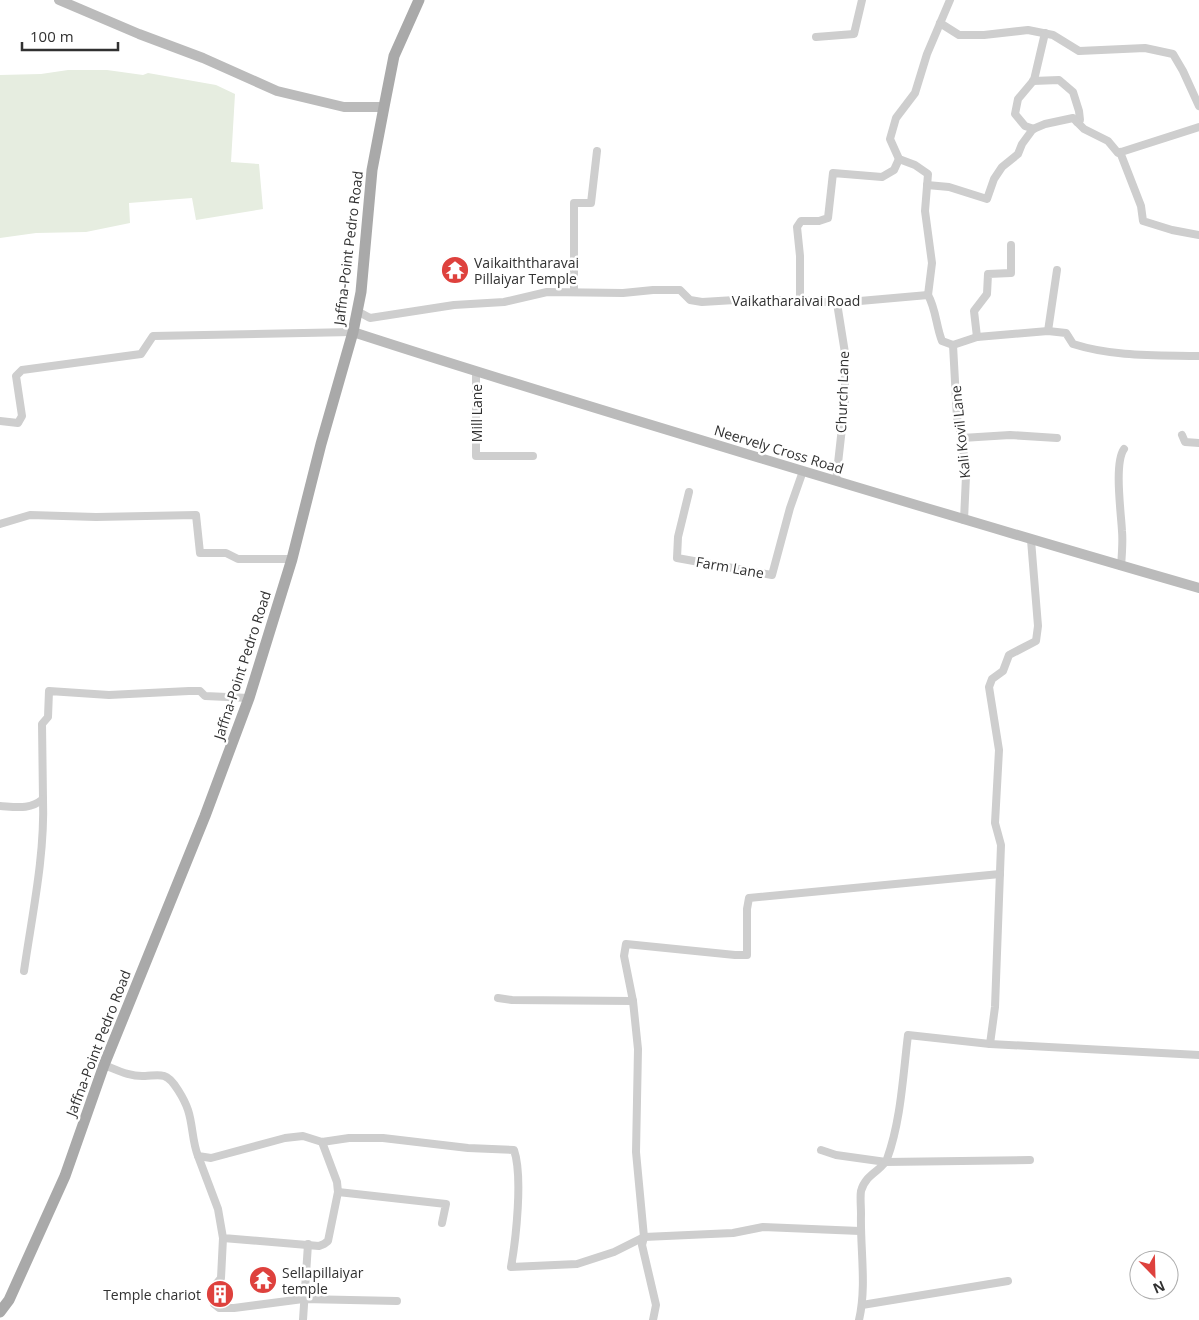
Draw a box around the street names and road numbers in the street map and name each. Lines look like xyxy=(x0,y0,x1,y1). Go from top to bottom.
street label: Jaffna-Point Pedro Road xyxy=(329,170,367,328)
street label: Vaikatharaivai Road xyxy=(732,291,860,310)
street label: Church Lane xyxy=(831,350,853,433)
street label: Mill Lane xyxy=(467,384,486,442)
street label: Kali Kovil Lane xyxy=(946,384,974,479)
street label: Neervely Cross Road xyxy=(712,420,846,478)
street label: Farm Lane xyxy=(694,552,766,582)
street label: Jaffna-Point Pedro Road xyxy=(208,588,275,744)
street label: Jaffna-Point Pedro Road xyxy=(61,967,135,1121)

